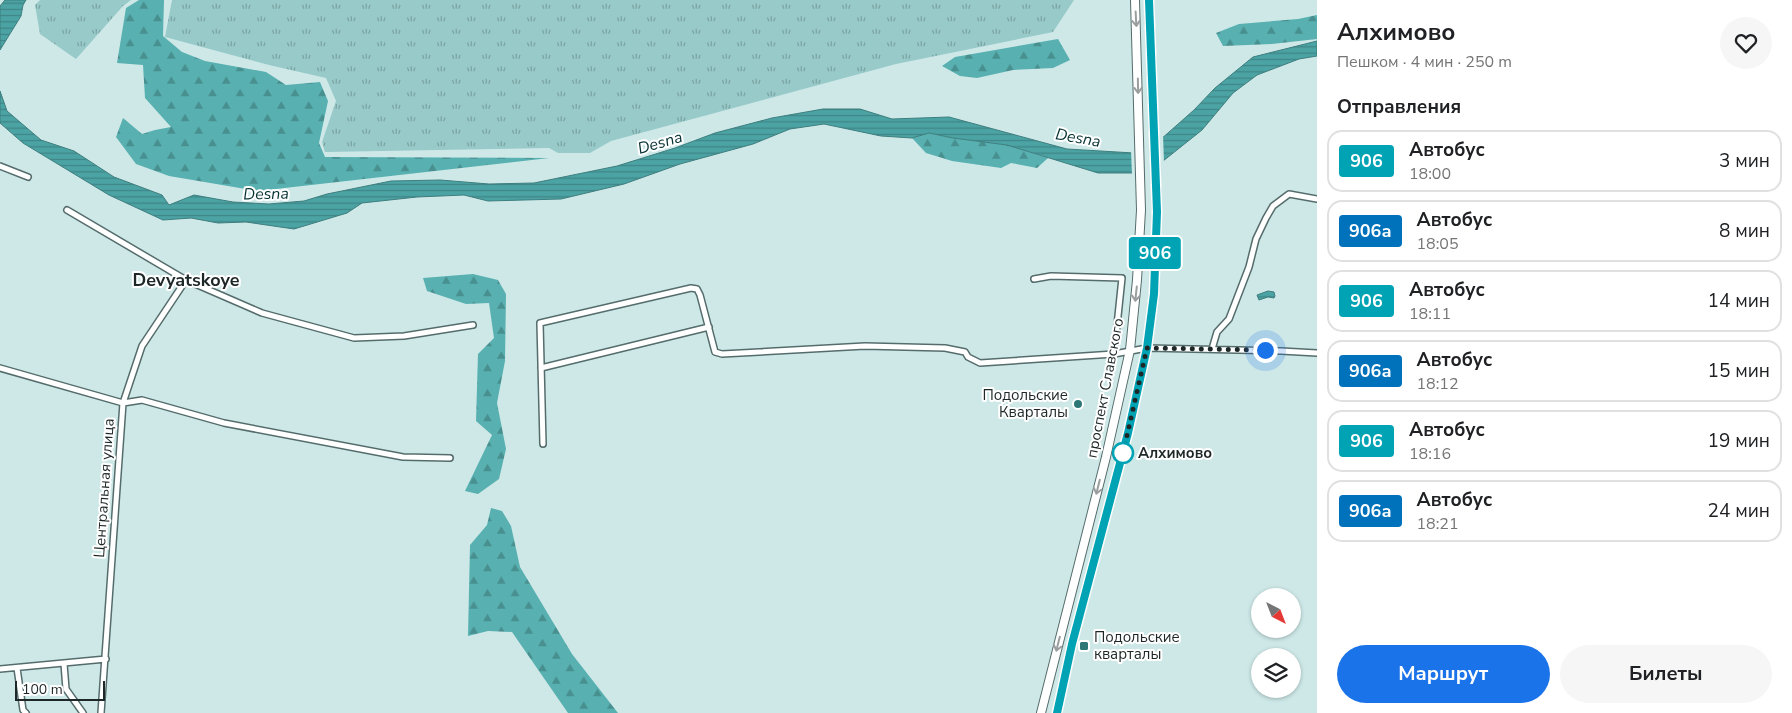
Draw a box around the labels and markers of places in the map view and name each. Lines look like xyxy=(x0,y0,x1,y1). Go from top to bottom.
place label: Подольские Кварталы xyxy=(982,385,1068,422)
marker: Подольские Кварталы xyxy=(1072,398,1084,410)
marker: Алхимово xyxy=(1112,442,1134,464)
place label: Алхимово xyxy=(1138,443,1212,463)
place label: Подольские кварталы xyxy=(1094,627,1180,664)
marker: Подольские кварталы xyxy=(1078,640,1090,652)

